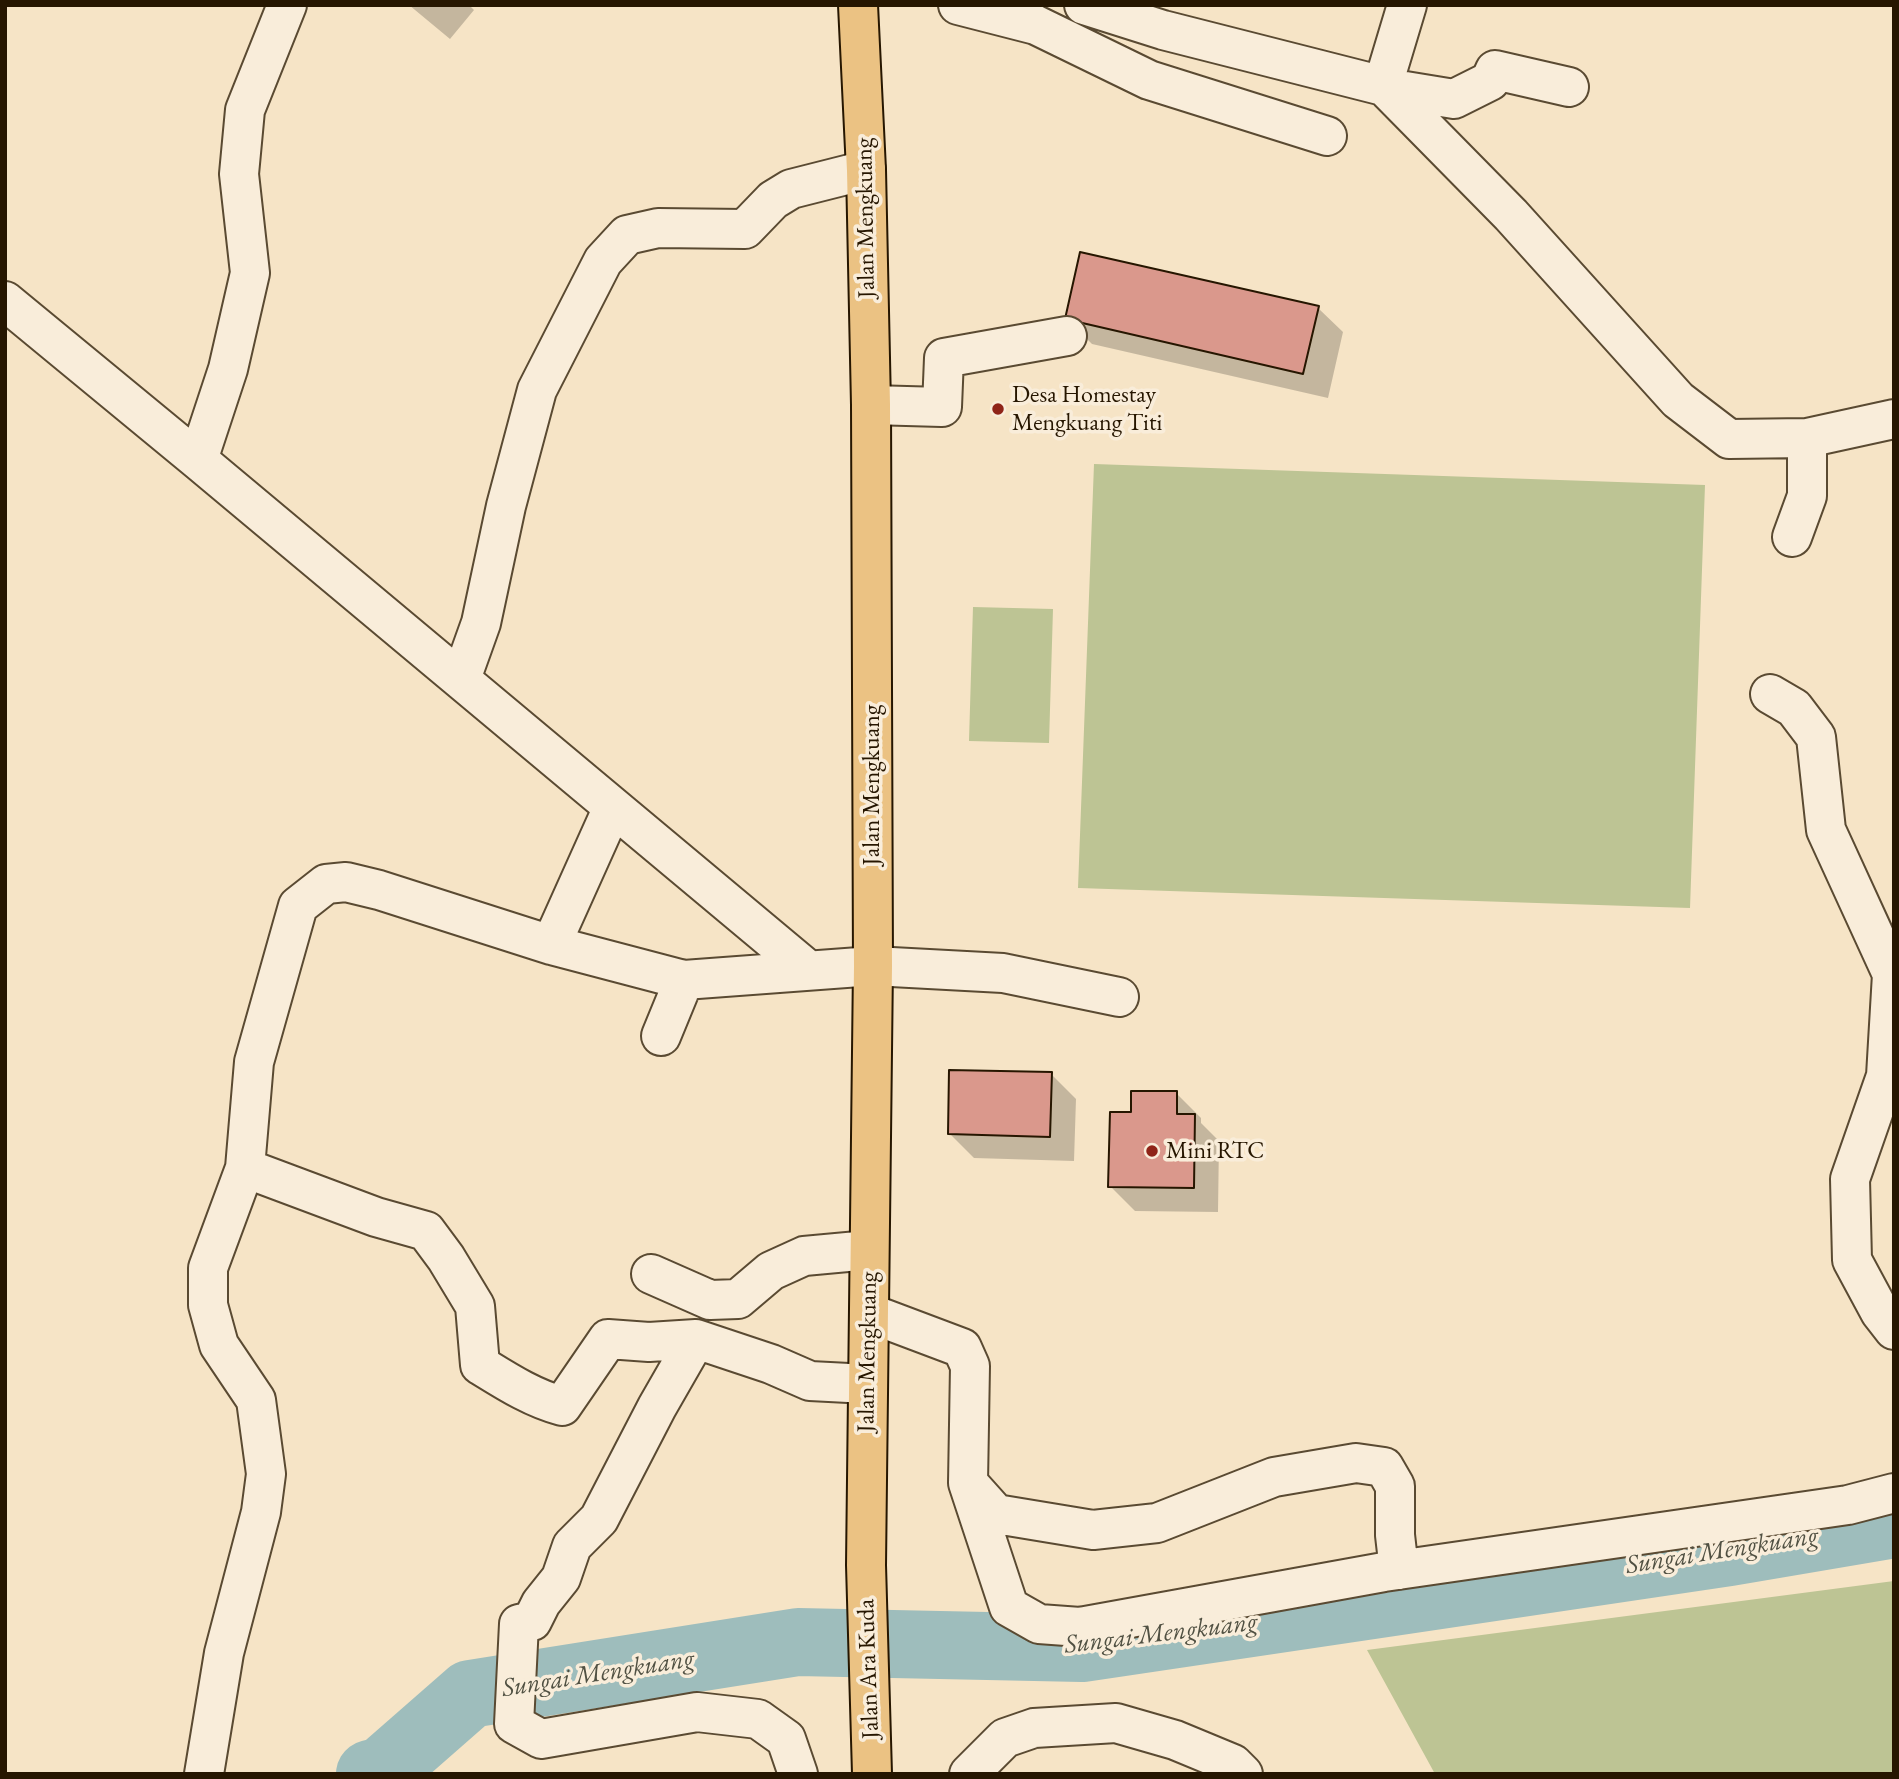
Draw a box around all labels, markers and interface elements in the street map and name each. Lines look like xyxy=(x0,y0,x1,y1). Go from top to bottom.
street label: Jalan Mengkuang xyxy=(850,137,882,299)
place label: Desa Homestay Mengkuang Titi xyxy=(1012,381,1162,437)
marker: Desa Homestay Mengkuang Titi xyxy=(990,401,1006,417)
street label: Jalan Mengkuang xyxy=(858,705,886,865)
place label: Mini RTC xyxy=(1166,1137,1264,1165)
marker: Mini RTC xyxy=(1144,1143,1160,1159)
street label: Jalan Mengkuang xyxy=(852,1271,884,1433)
water label: Sungai Mengkuang xyxy=(1624,1520,1820,1582)
street label: Jalan Ara Kuda xyxy=(852,1598,886,1740)
water label: Sungai Mengkuang xyxy=(1063,1607,1259,1661)
water label: Sungai Mengkuang xyxy=(500,1643,696,1705)

